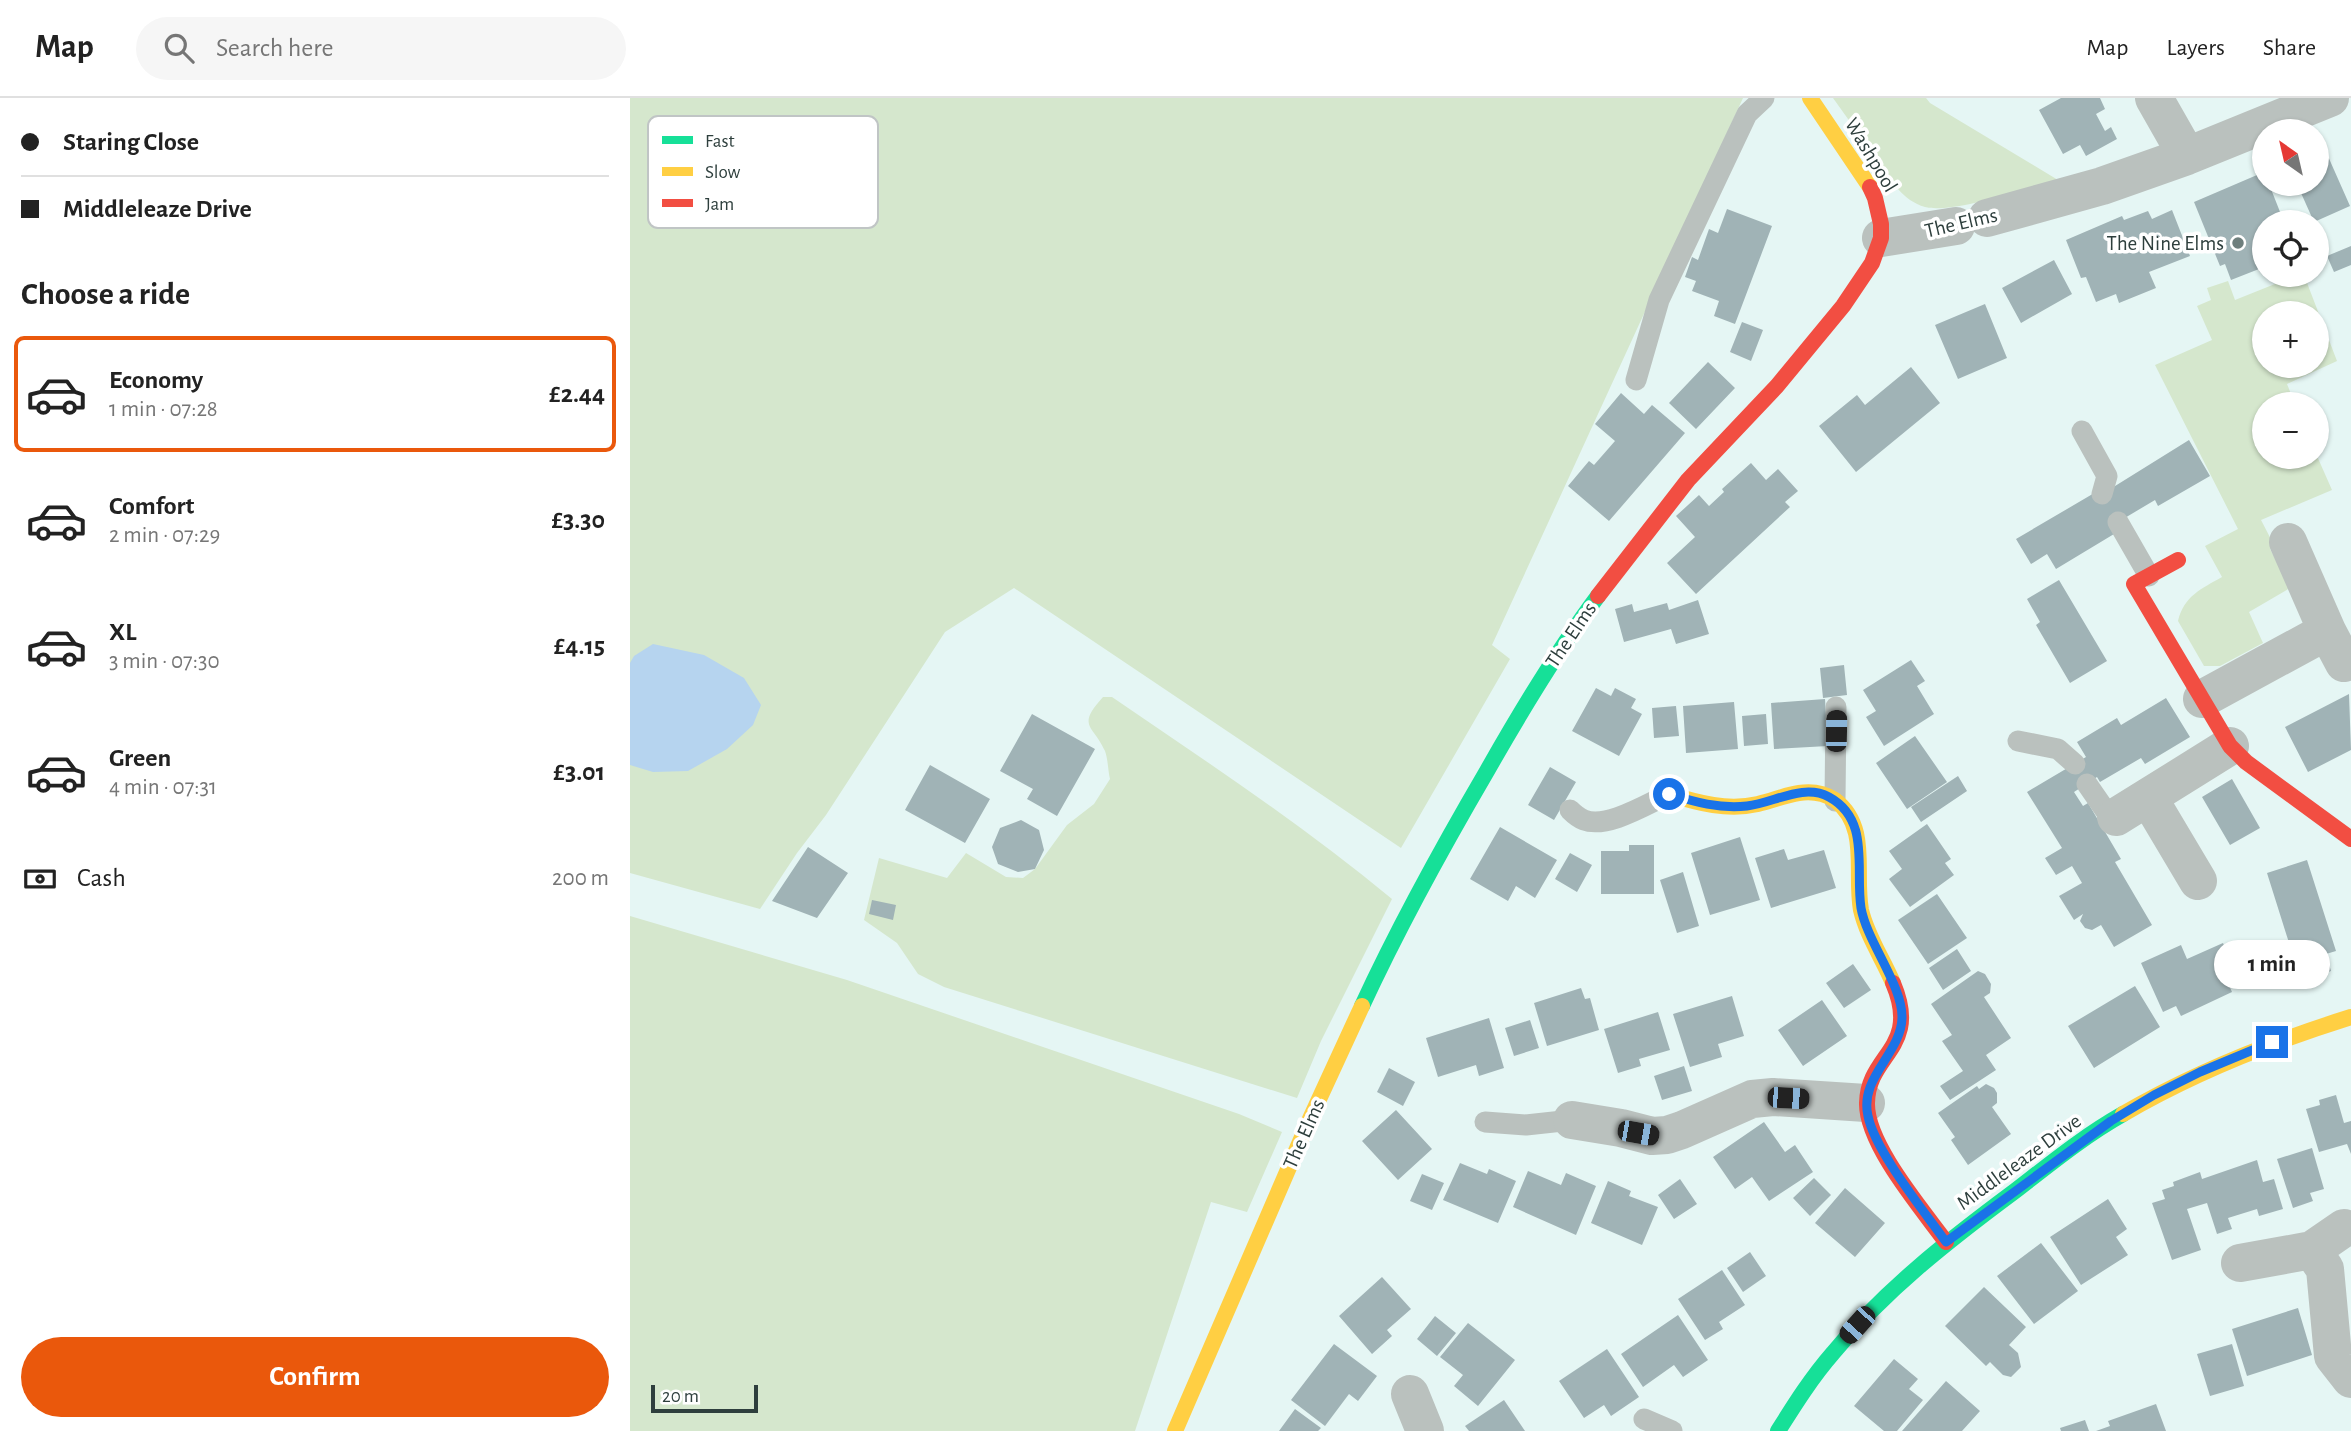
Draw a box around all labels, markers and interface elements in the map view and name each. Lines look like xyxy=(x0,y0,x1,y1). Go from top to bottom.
search box xyxy=(136,17,626,80)
icon: search xyxy=(160,29,198,67)
text: Map xyxy=(35,31,94,64)
text: Search here xyxy=(216,35,334,61)
text: Map xyxy=(2086,36,2128,60)
text: Layers xyxy=(2166,36,2225,60)
text: Share xyxy=(2263,36,2316,60)
street label: Washpool xyxy=(1841,114,1901,196)
legend xyxy=(648,116,878,228)
north arrow xyxy=(2252,119,2329,196)
map controls xyxy=(2252,119,2329,469)
text: Staring Close xyxy=(63,129,199,155)
text: Fast xyxy=(705,132,735,151)
text: Slow xyxy=(705,163,741,182)
text: Jam xyxy=(705,195,734,214)
text: Middleleaze Drive xyxy=(63,196,252,222)
street label: The Elms xyxy=(1923,204,1999,242)
button: locate xyxy=(2252,210,2329,287)
place label: The Nine Elms xyxy=(2107,233,2224,254)
marker: The Nine Elms xyxy=(2230,235,2246,251)
text: Choose a ride xyxy=(21,278,190,310)
button: + xyxy=(2252,301,2329,378)
icon: car xyxy=(25,363,88,426)
text: Economy xyxy=(109,367,203,393)
text: £2.44 xyxy=(549,381,605,407)
button: − xyxy=(2252,392,2329,469)
text: 1 min · 07:28 xyxy=(109,398,218,421)
icon: car xyxy=(25,489,88,552)
text: Comfort xyxy=(109,493,194,519)
text: £3.30 xyxy=(551,507,605,533)
text: 2 min · 07:29 xyxy=(109,524,220,547)
street label: The Elms xyxy=(1542,598,1600,672)
icon: car xyxy=(25,615,88,678)
text: XL xyxy=(109,619,136,645)
text: £4.15 xyxy=(554,633,605,659)
text: 3 min · 07:30 xyxy=(109,650,220,673)
car xyxy=(1826,710,1847,752)
icon: car xyxy=(25,741,88,804)
text: Green xyxy=(109,745,171,771)
text: £3.01 xyxy=(553,759,605,785)
text: 4 min · 07:31 xyxy=(109,776,217,799)
route start xyxy=(1653,778,1685,810)
icon: cash xyxy=(21,860,59,898)
text: Cash xyxy=(77,865,126,891)
text: 200 m xyxy=(552,867,609,890)
callout: 1 min xyxy=(2214,940,2330,990)
text: 1 min xyxy=(2248,953,2296,976)
route end xyxy=(2256,1026,2288,1058)
car xyxy=(1767,1086,1810,1110)
street label: The Elms xyxy=(1279,1096,1329,1172)
street label: Middleleaze Drive xyxy=(1953,1110,2085,1214)
car xyxy=(1616,1119,1661,1147)
car xyxy=(1836,1302,1879,1348)
button: Confirm xyxy=(21,1337,609,1417)
scale bar xyxy=(651,1382,758,1414)
text: 20 m xyxy=(662,1387,699,1406)

